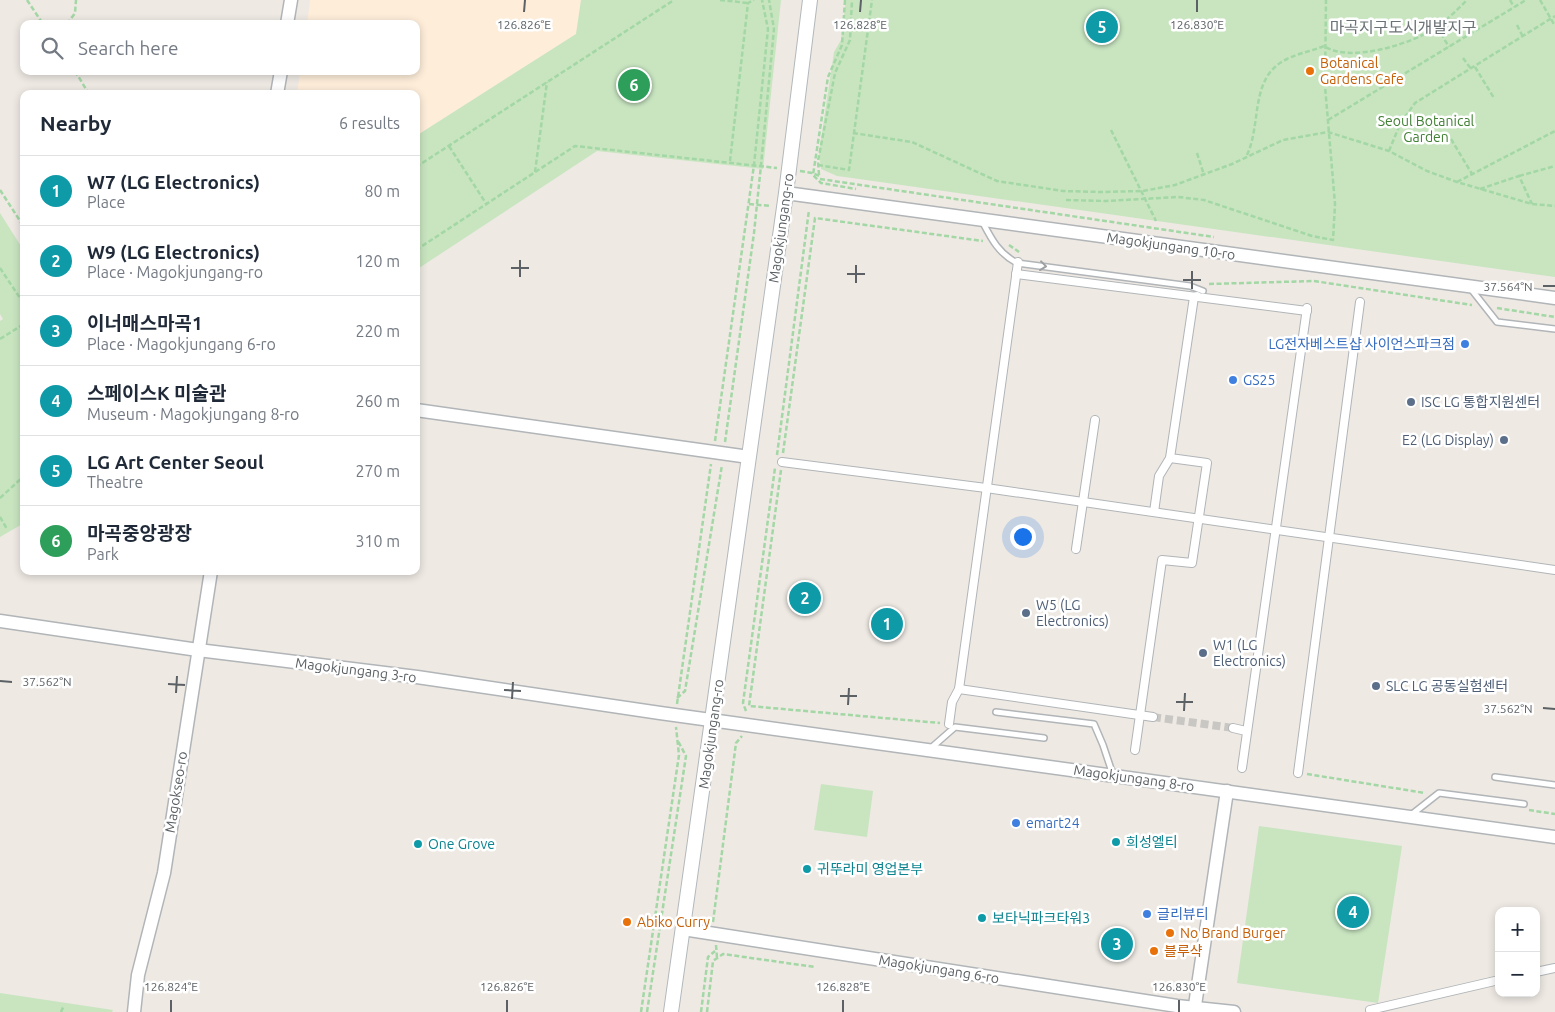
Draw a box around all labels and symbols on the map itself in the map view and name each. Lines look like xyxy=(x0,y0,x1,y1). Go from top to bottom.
pin: 5 xyxy=(1086,8,1118,46)
text: 126.826°E xyxy=(497,18,551,31)
text: 126.828°E xyxy=(833,18,887,31)
text: 126.830°E xyxy=(1170,18,1224,31)
district label: 마곡지구도시개발지구 xyxy=(1329,18,1477,36)
place label: Botanical Gardens Cafe xyxy=(1320,55,1404,87)
marker: Botanical Gardens Cafe xyxy=(1304,65,1316,77)
pin: 6 xyxy=(618,66,650,104)
park label: Seoul Botanical Garden xyxy=(1378,113,1475,145)
street label: Magokjungang-ro xyxy=(765,172,797,284)
street label: Magokjungang 10-ro xyxy=(1106,229,1236,263)
one-way arrow xyxy=(1040,260,1048,271)
text: 37.564°N xyxy=(1483,280,1533,293)
place label: LG전자베스트샵 사이언스파크점 xyxy=(1268,336,1455,352)
marker: LG전자베스트샵 사이언스파크점 xyxy=(1459,338,1471,350)
place label: GS25 xyxy=(1243,372,1275,388)
marker: GS25 xyxy=(1227,374,1239,386)
place label: ISC LG 통합지원센터 xyxy=(1421,394,1540,410)
marker: ISC LG 통합지원센터 xyxy=(1405,396,1417,408)
place label: E2 (LG Display) xyxy=(1402,432,1494,448)
marker: E2 (LG Display) xyxy=(1498,434,1510,446)
your location xyxy=(1010,524,1036,550)
pin: 2 xyxy=(789,579,821,617)
place label: W5 (LG Electronics) xyxy=(1036,597,1109,629)
pin: 1 xyxy=(871,605,903,643)
marker: W5 (LG Electronics) xyxy=(1020,607,1032,619)
place label: W1 (LG Electronics) xyxy=(1213,637,1286,669)
marker: W1 (LG Electronics) xyxy=(1197,647,1209,659)
street label: Magokjungang 3-ro xyxy=(294,655,418,685)
text: 37.562°N xyxy=(22,675,72,688)
street label: Magokjungang-ro xyxy=(695,678,727,790)
place label: SLC LG 공동실험센터 xyxy=(1386,678,1508,694)
marker: SLC LG 공동실험센터 xyxy=(1370,680,1382,692)
text: 37.562°N xyxy=(1483,702,1533,715)
street label: Magokseo-ro xyxy=(162,750,190,834)
street label: Magokjungang 8-ro xyxy=(1072,762,1196,794)
place label: emart24 xyxy=(1026,815,1080,831)
marker: emart24 xyxy=(1010,817,1022,829)
place label: 희성엘티 xyxy=(1126,834,1178,850)
place label: One Grove xyxy=(428,836,495,852)
marker: 희성엘티 xyxy=(1110,836,1122,848)
marker: One Grove xyxy=(412,838,424,850)
place label: 귀뚜라미 영업본부 xyxy=(817,861,923,877)
marker: 귀뚜라미 영업본부 xyxy=(801,863,813,875)
pin: 4 xyxy=(1337,893,1369,931)
place label: 글리뷰티 xyxy=(1157,906,1209,922)
marker: 글리뷰티 xyxy=(1141,908,1153,920)
place label: 보타닉파크타워3 xyxy=(992,910,1090,926)
marker: 보타닉파크타워3 xyxy=(976,912,988,924)
place label: Abiko Curry xyxy=(637,914,710,930)
marker: Abiko Curry xyxy=(621,916,633,928)
pin: 3 xyxy=(1101,925,1133,963)
place label: No Brand Burger xyxy=(1180,925,1286,941)
marker: No Brand Burger xyxy=(1164,927,1176,939)
place label: 블루샥 xyxy=(1164,943,1203,959)
marker: 블루샥 xyxy=(1148,945,1160,957)
street label: Magokjungang 6-ro xyxy=(878,952,1000,986)
text: 126.824°E xyxy=(144,980,198,993)
text: 126.826°E xyxy=(480,980,534,993)
text: 126.828°E xyxy=(816,980,870,993)
text: 126.830°E xyxy=(1152,980,1206,993)

